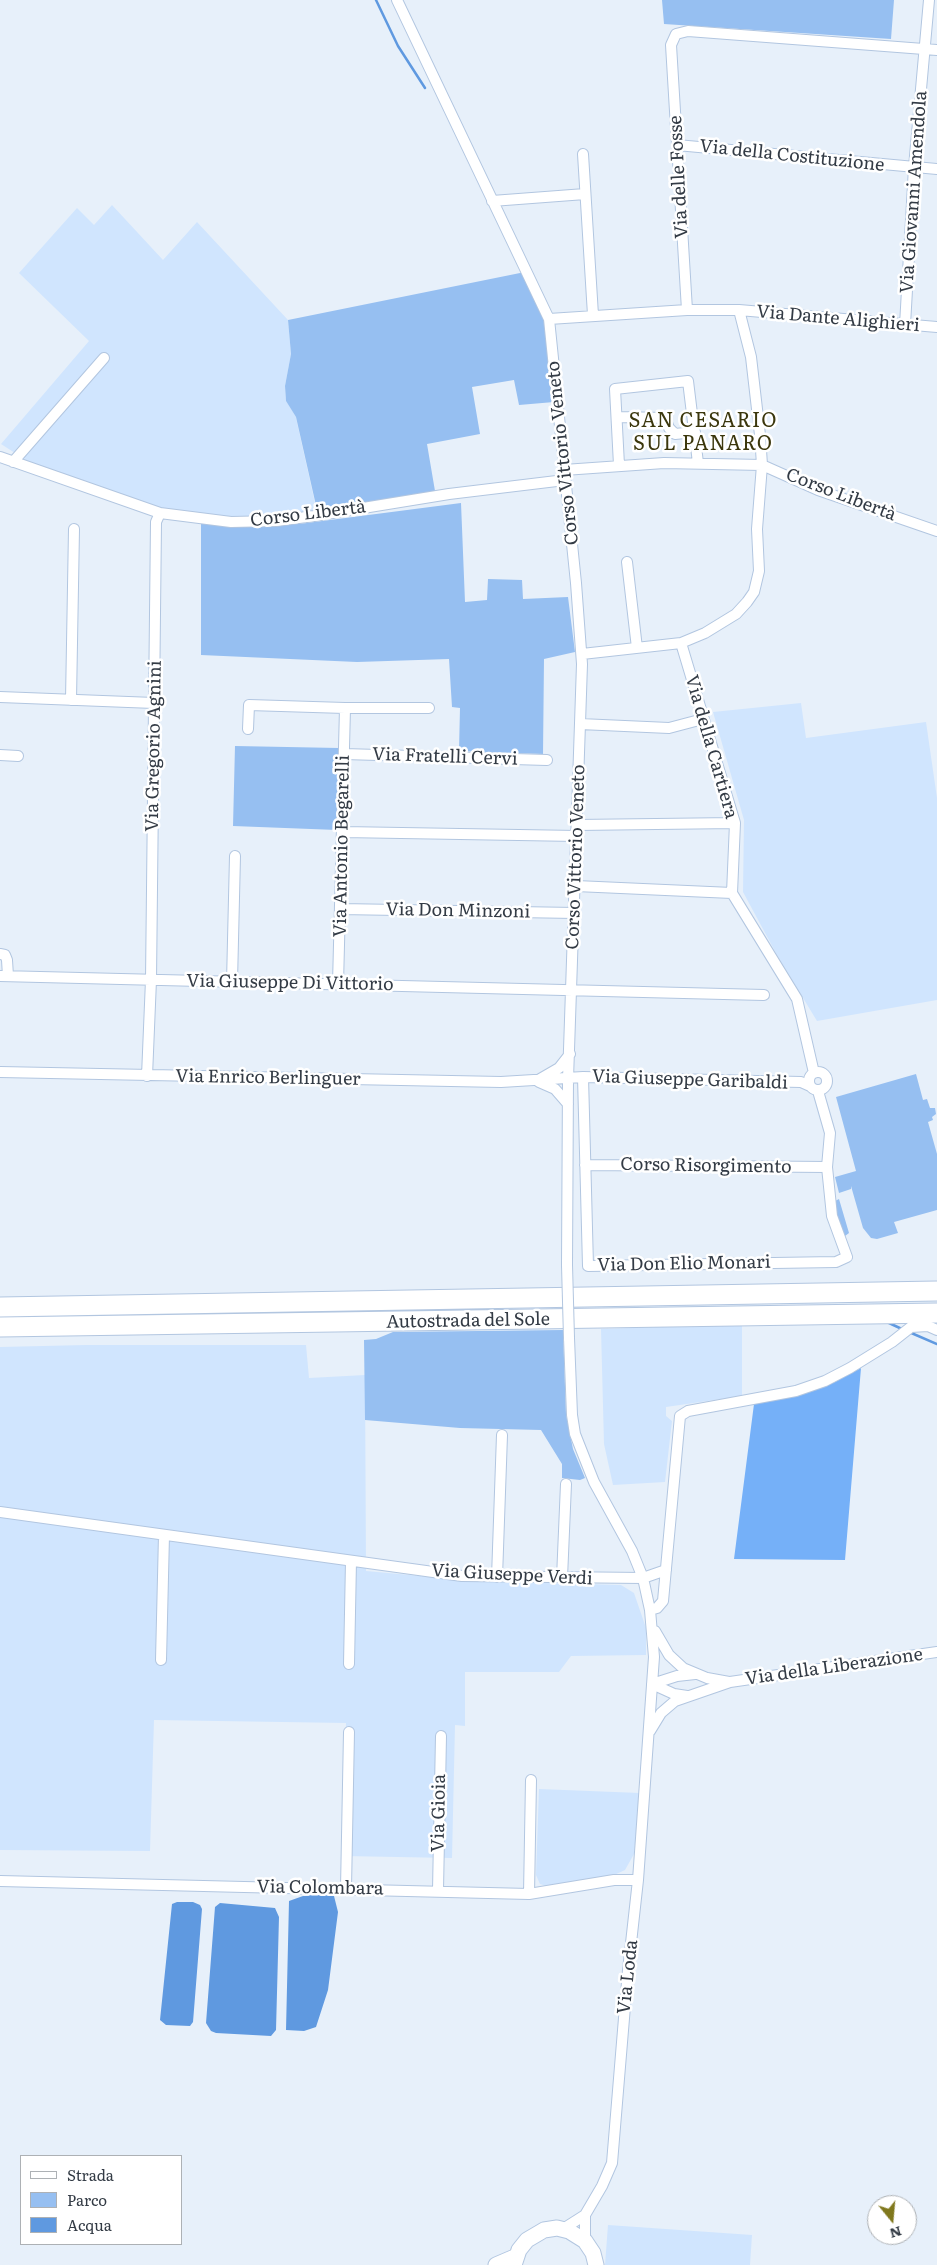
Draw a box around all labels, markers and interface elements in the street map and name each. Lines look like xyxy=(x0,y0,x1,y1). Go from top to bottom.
street label: Via Giovanni Amendola xyxy=(896,90,932,294)
street label: Via delle Fosse xyxy=(665,115,693,239)
street label: Via della Costituzione xyxy=(698,136,886,176)
street label: Via Dante Alighieri xyxy=(755,301,921,337)
street label: Corso Vittorio Veneto xyxy=(543,360,583,546)
district label: SAN CESARIO SUL PANARO xyxy=(627,409,779,456)
street label: Corso Libertà xyxy=(783,464,899,526)
street label: Corso Libertà xyxy=(249,496,367,532)
street label: Via Gregorio Agnini xyxy=(142,660,166,832)
street label: Via della Cartiera xyxy=(680,673,742,821)
street label: Via Fratelli Cervi xyxy=(372,744,518,770)
street label: Via Antonio Begarelli xyxy=(330,755,354,937)
street label: Corso Vittorio Veneto xyxy=(562,764,590,950)
street label: Via Don Minzoni xyxy=(385,899,531,923)
street label: Via Giuseppe Di Vittorio xyxy=(186,970,394,996)
street label: Via Enrico Berlinguer xyxy=(175,1066,361,1090)
street label: Via Giuseppe Garibaldi xyxy=(592,1066,788,1094)
street label: Corso Risorgimento xyxy=(620,1154,792,1178)
street label: Via Don Elio Monari xyxy=(597,1252,771,1276)
street label: Autostrada del Sole xyxy=(386,1309,550,1333)
street label: Via Giuseppe Verdi xyxy=(431,1560,593,1590)
street label: Via della Liberazione xyxy=(744,1644,924,1690)
street label: Via Gioia xyxy=(428,1774,450,1852)
street label: Via Colombara xyxy=(256,1876,384,1900)
street label: Via Loda xyxy=(613,1939,643,2015)
legend xyxy=(20,2155,182,2245)
text: Strada xyxy=(67,2163,114,2186)
text: Parco xyxy=(67,2188,107,2211)
north arrow xyxy=(867,2195,917,2245)
text: Acqua xyxy=(67,2213,112,2236)
text: N xyxy=(888,2222,905,2245)

